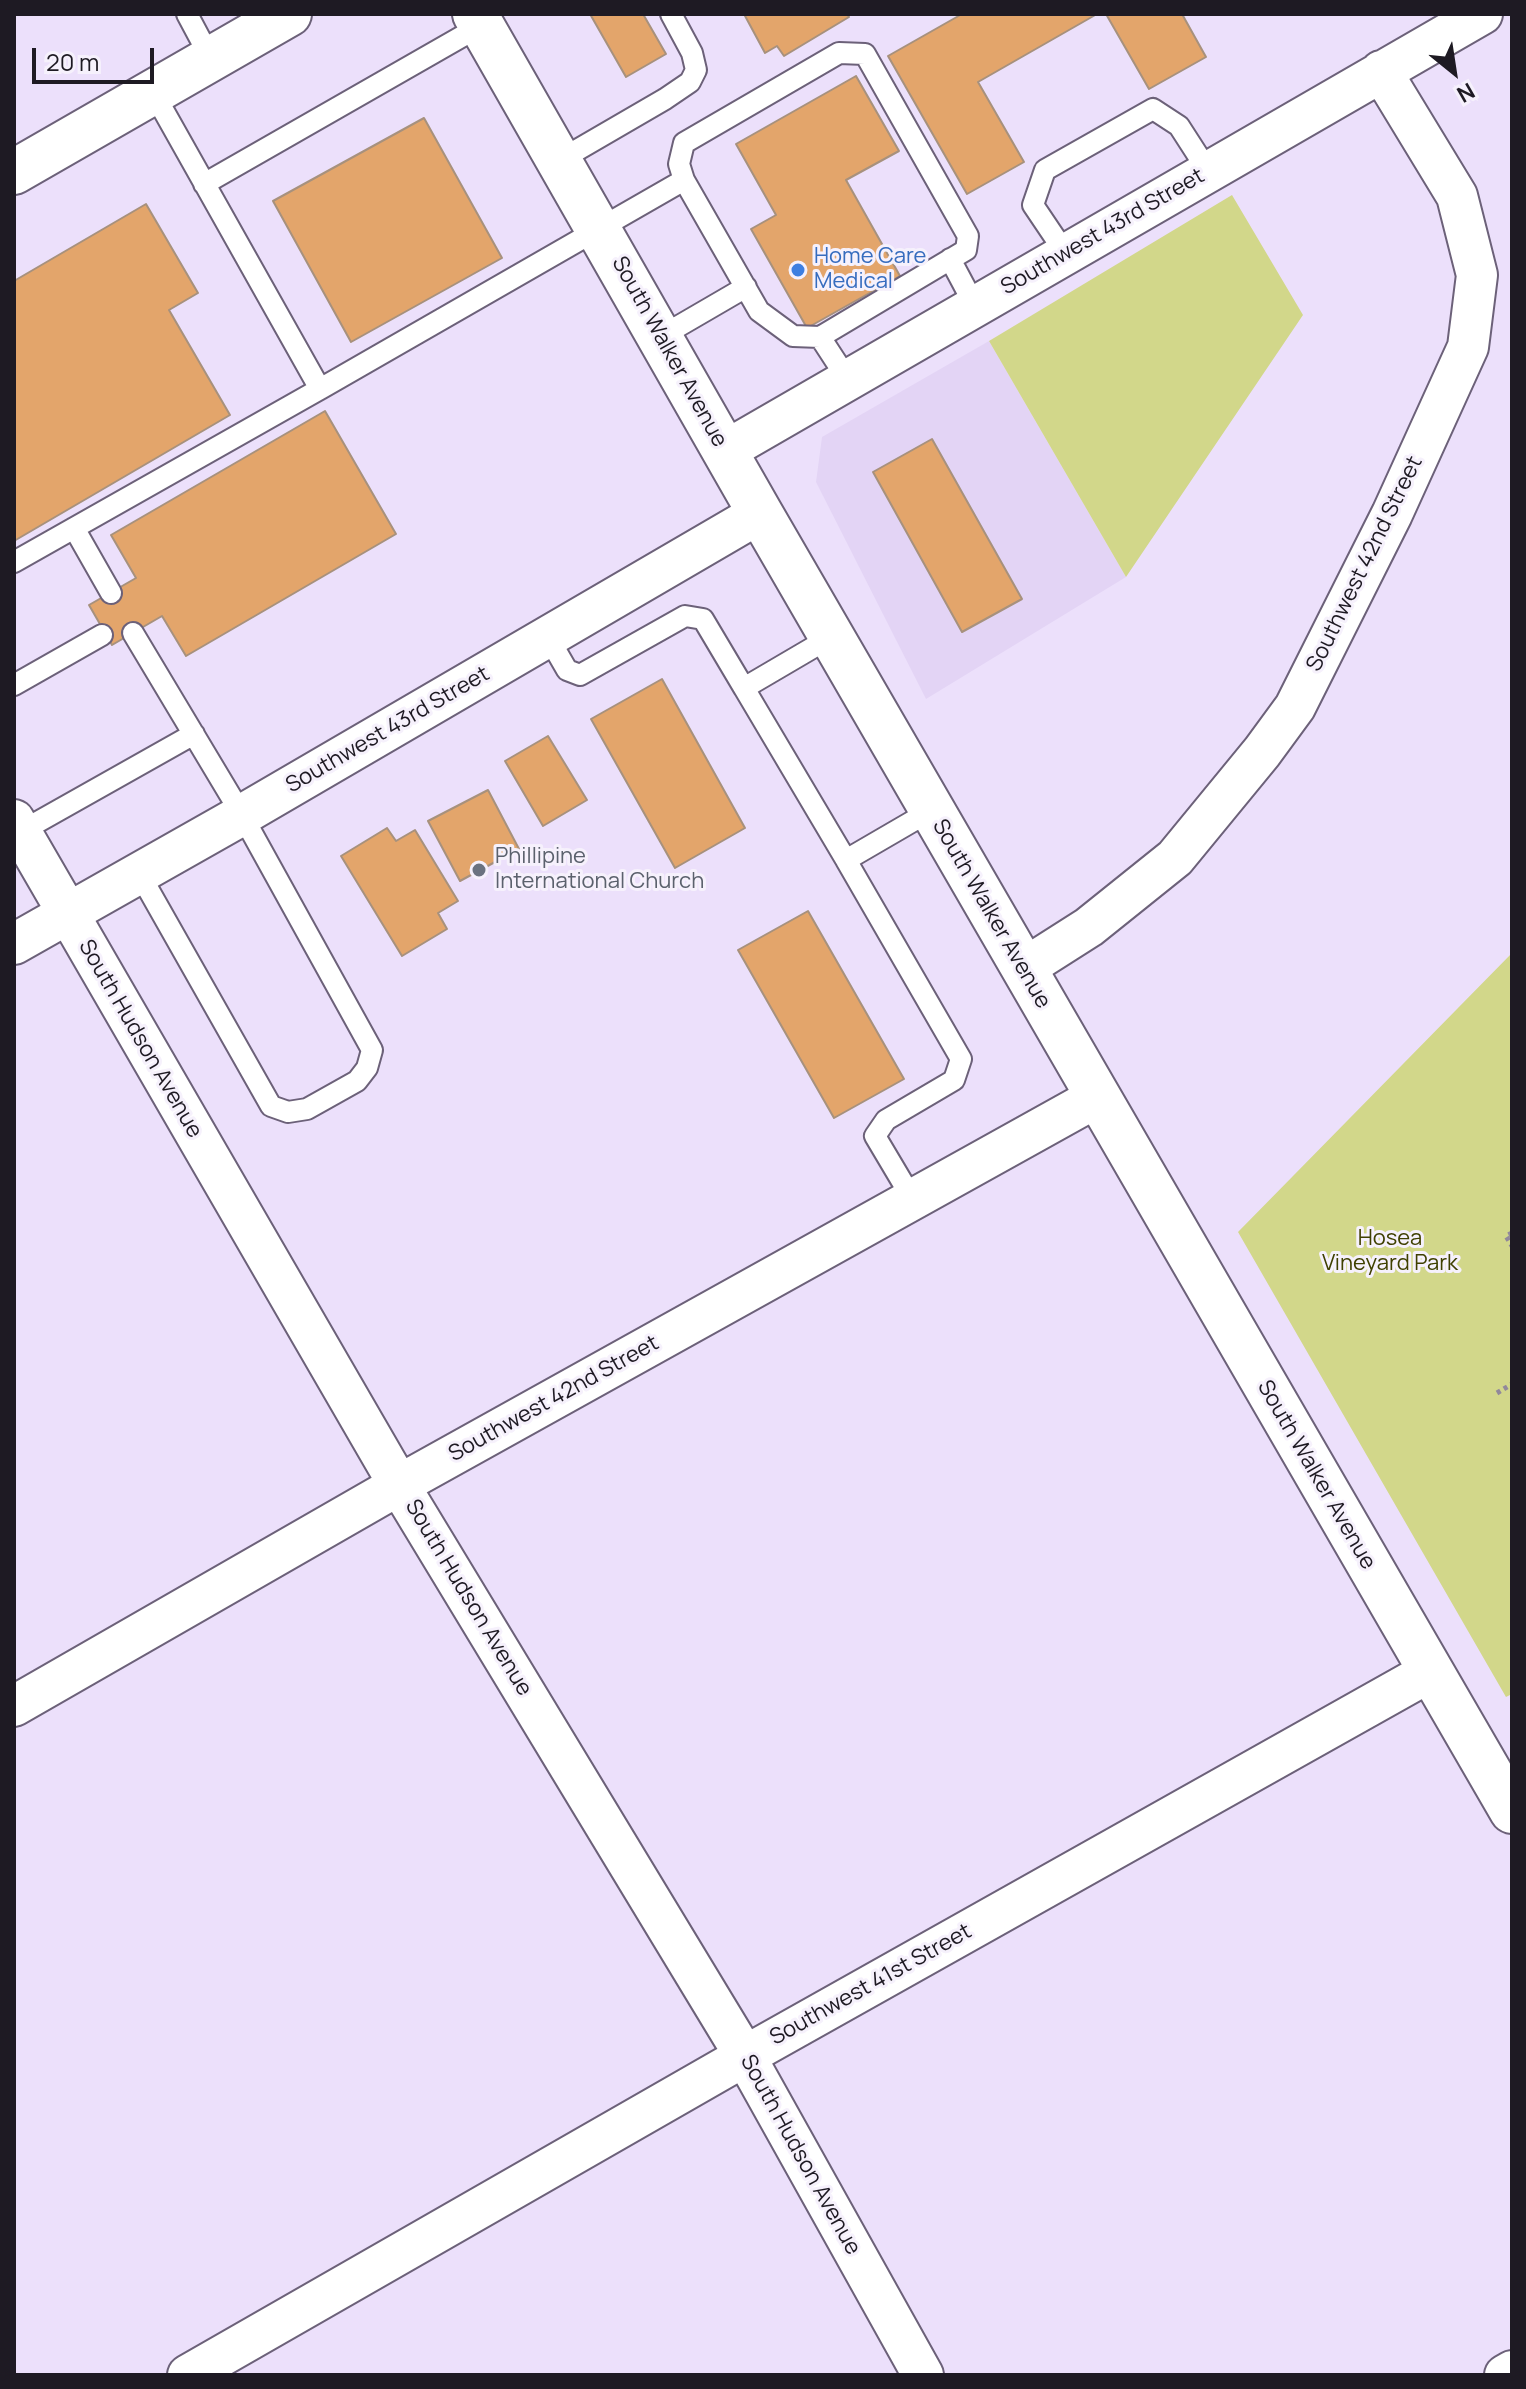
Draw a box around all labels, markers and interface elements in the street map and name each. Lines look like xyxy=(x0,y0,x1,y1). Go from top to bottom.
scale bar xyxy=(36,32,158,82)
north arrow xyxy=(1414,32,1494,112)
text: 20 m xyxy=(46,45,99,78)
text: N xyxy=(1452,76,1480,110)
street label: Southwest 43rd Street xyxy=(997,163,1209,301)
place label: Home Care Medical xyxy=(814,244,926,296)
street label: South Walker Avenue xyxy=(606,252,732,452)
marker: Home Care Medical xyxy=(789,261,807,279)
street label: Southwest 42nd Street xyxy=(1301,452,1429,676)
street label: Southwest 43rd Street xyxy=(282,661,494,799)
street label: South Walker Avenue xyxy=(926,815,1056,1013)
place label: Phillipine International Church xyxy=(495,844,704,896)
marker: Phillipine International Church xyxy=(470,861,488,879)
street label: South Hudson Avenue xyxy=(72,935,208,1143)
park label: Hosea Vineyard Park xyxy=(1322,1226,1458,1278)
street label: Southwest 42nd Street xyxy=(444,1330,664,1468)
street label: South Walker Avenue xyxy=(1251,1376,1381,1574)
street label: South Hudson Avenue xyxy=(399,1495,537,1701)
street label: Southwest 41st Street xyxy=(766,1919,976,2051)
street label: South Hudson Avenue xyxy=(734,2050,866,2260)

